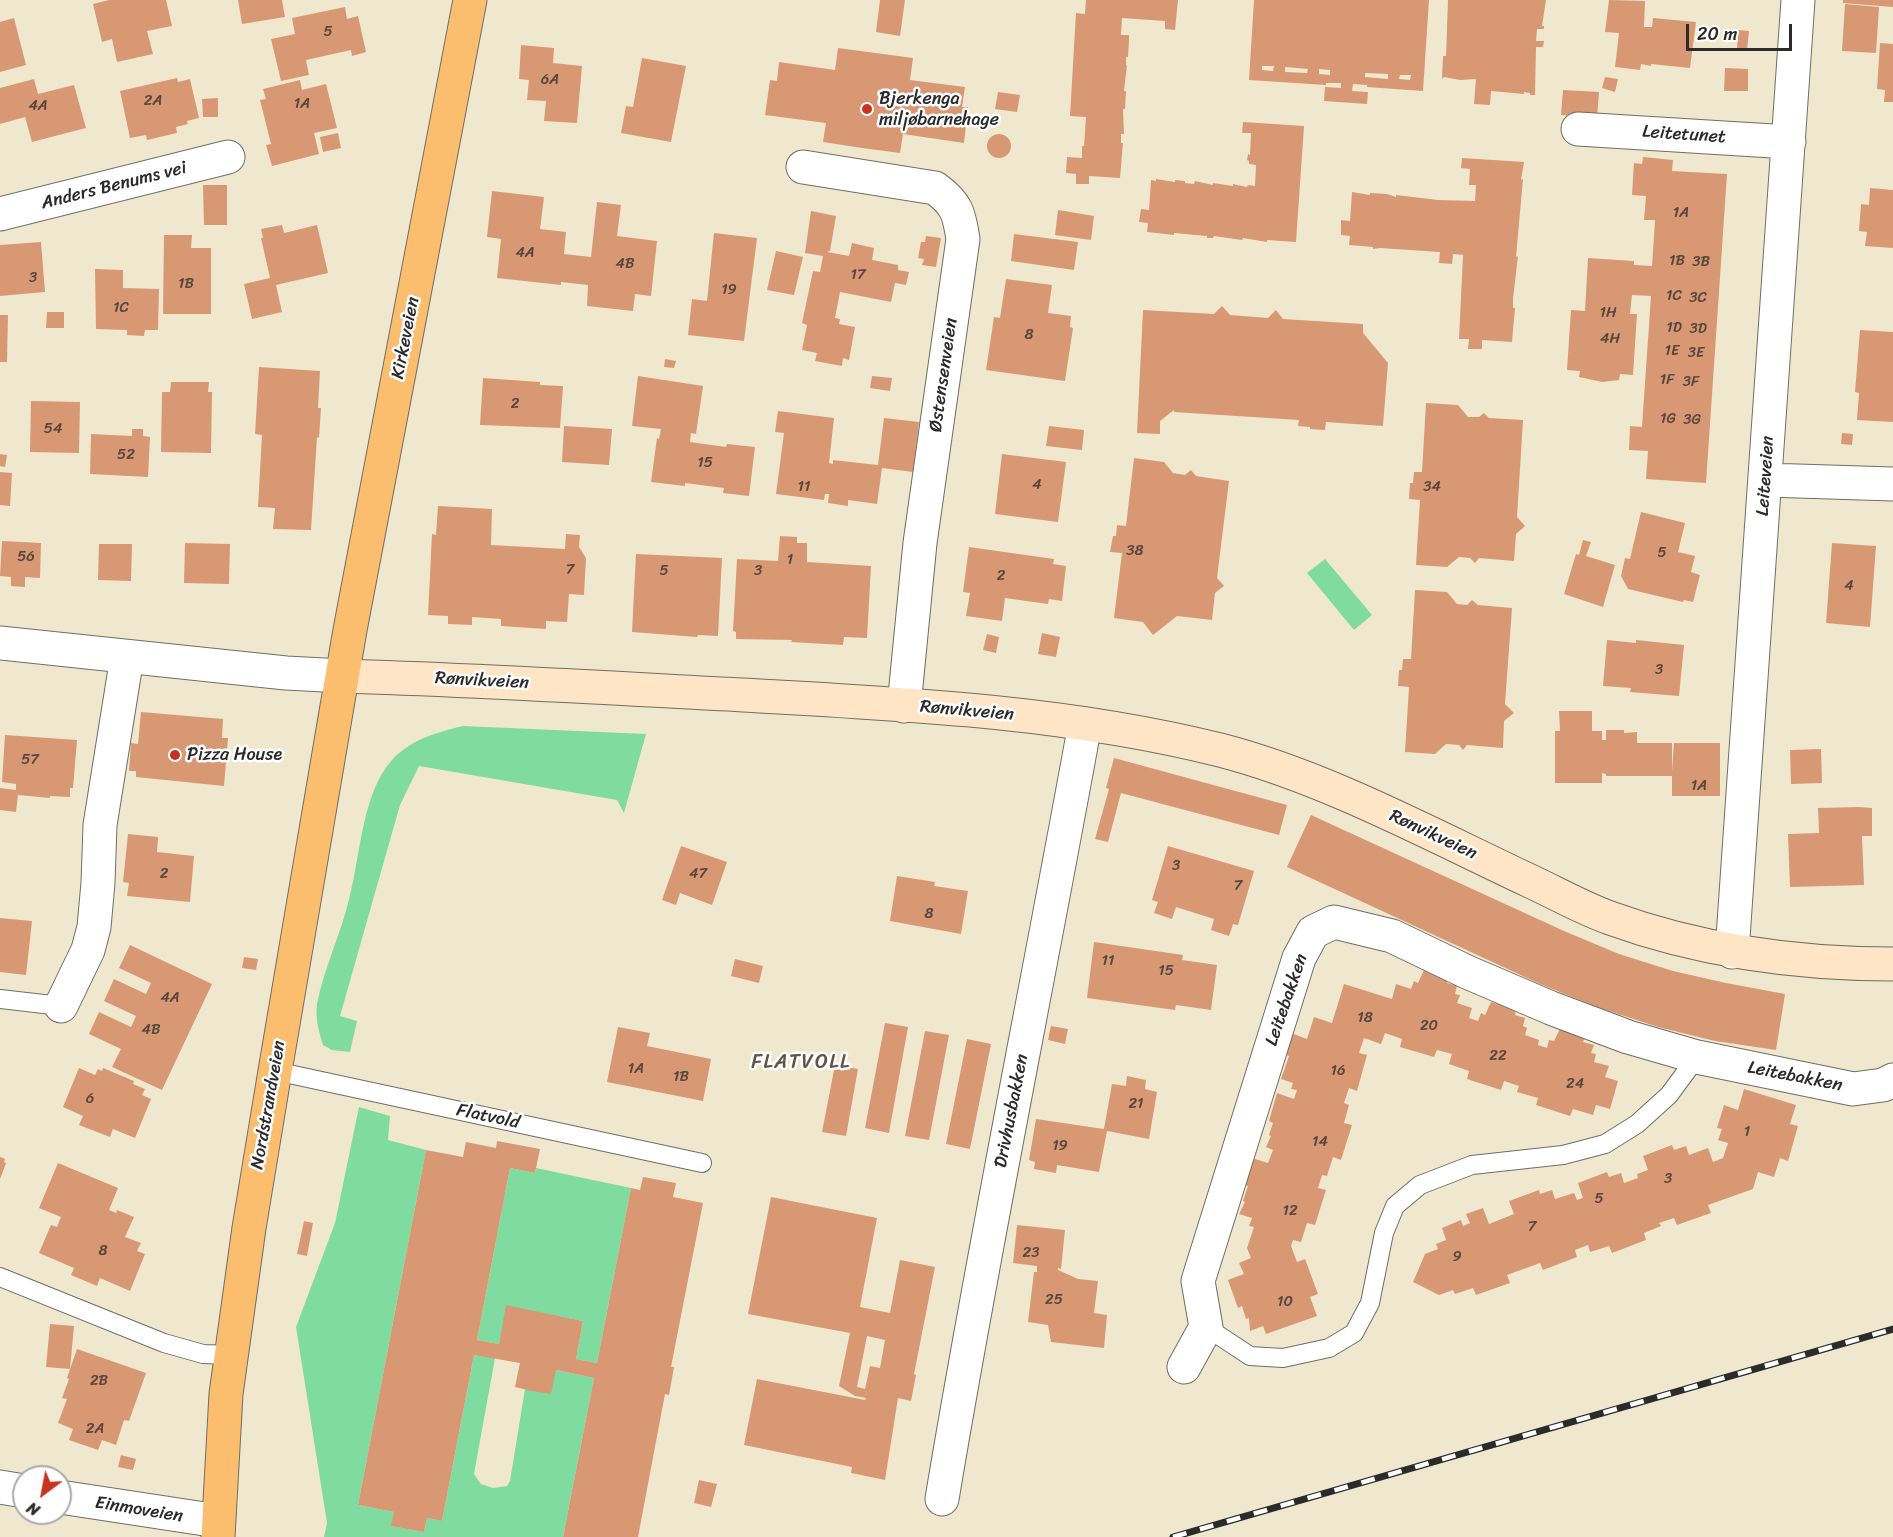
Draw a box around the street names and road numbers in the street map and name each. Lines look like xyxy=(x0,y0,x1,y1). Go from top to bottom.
street label: Leitetunet xyxy=(1642,121,1726,149)
street label: Anders Benums vei xyxy=(39,157,189,215)
street label: Kirkeveien xyxy=(387,295,425,381)
street label: Østensenveien xyxy=(925,317,963,433)
street label: Leiteveien xyxy=(1752,435,1780,517)
street label: Rønvikveien xyxy=(434,668,530,694)
street label: Rønvikveien xyxy=(919,696,1015,726)
street label: Rønvikveien xyxy=(1386,805,1480,865)
street label: Leitebakken xyxy=(1261,951,1313,1049)
street label: Nordstrandveien xyxy=(247,1039,291,1171)
street label: Drivhusbakken xyxy=(990,1052,1034,1170)
street label: Leitebakken xyxy=(1746,1057,1844,1097)
street label: Flatvold xyxy=(454,1100,522,1134)
street label: Einmoveien xyxy=(94,1492,184,1528)

